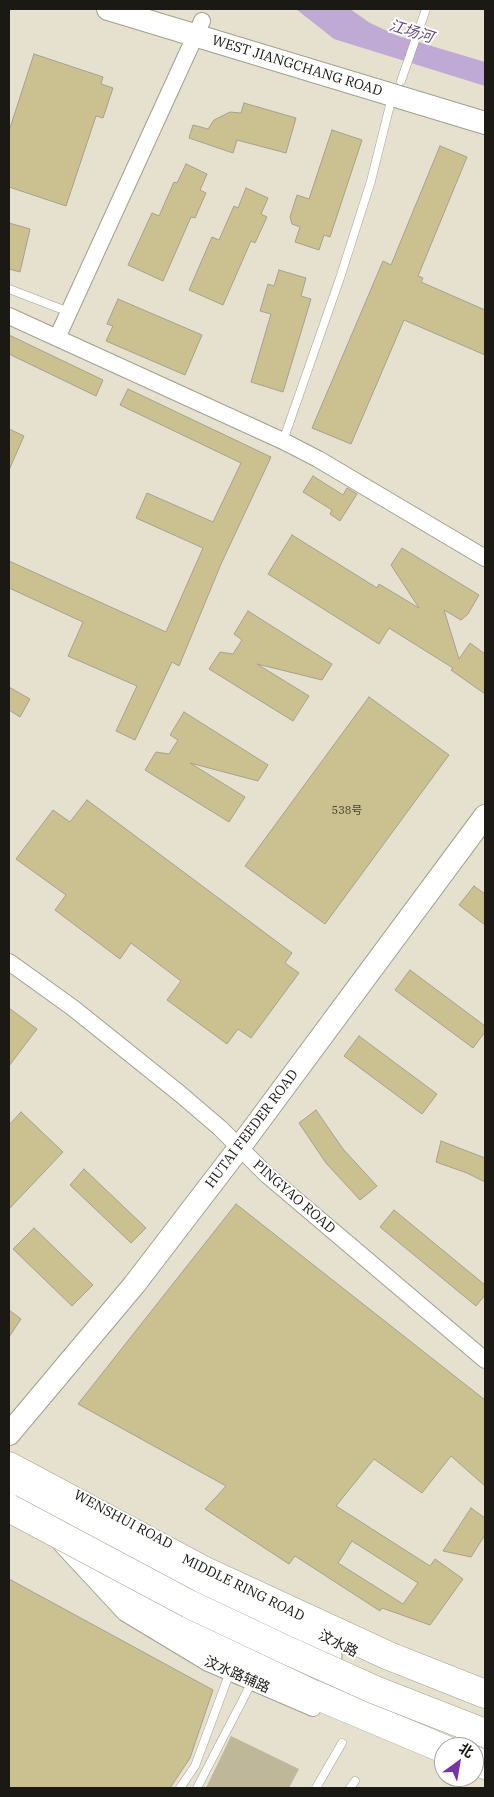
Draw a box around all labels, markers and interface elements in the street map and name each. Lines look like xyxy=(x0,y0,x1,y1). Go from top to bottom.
water label: 江场河 xyxy=(387,17,435,47)
street label: WEST JIANGCHANG ROAD xyxy=(210,32,384,100)
house number: 538号 xyxy=(332,804,362,818)
street label: HUTAI FEEDER ROAD xyxy=(202,1066,302,1192)
street label: PINGYAO ROAD xyxy=(249,1157,339,1237)
street label: WENSHUI ROAD xyxy=(71,1487,175,1553)
street label: MIDDLE RING ROAD xyxy=(179,1551,307,1625)
street label: 汶水路 xyxy=(315,1627,361,1661)
street label: 汶水路辅路 xyxy=(202,1653,272,1697)
north arrow xyxy=(434,1737,484,1787)
text: 北 xyxy=(456,1739,477,1761)

